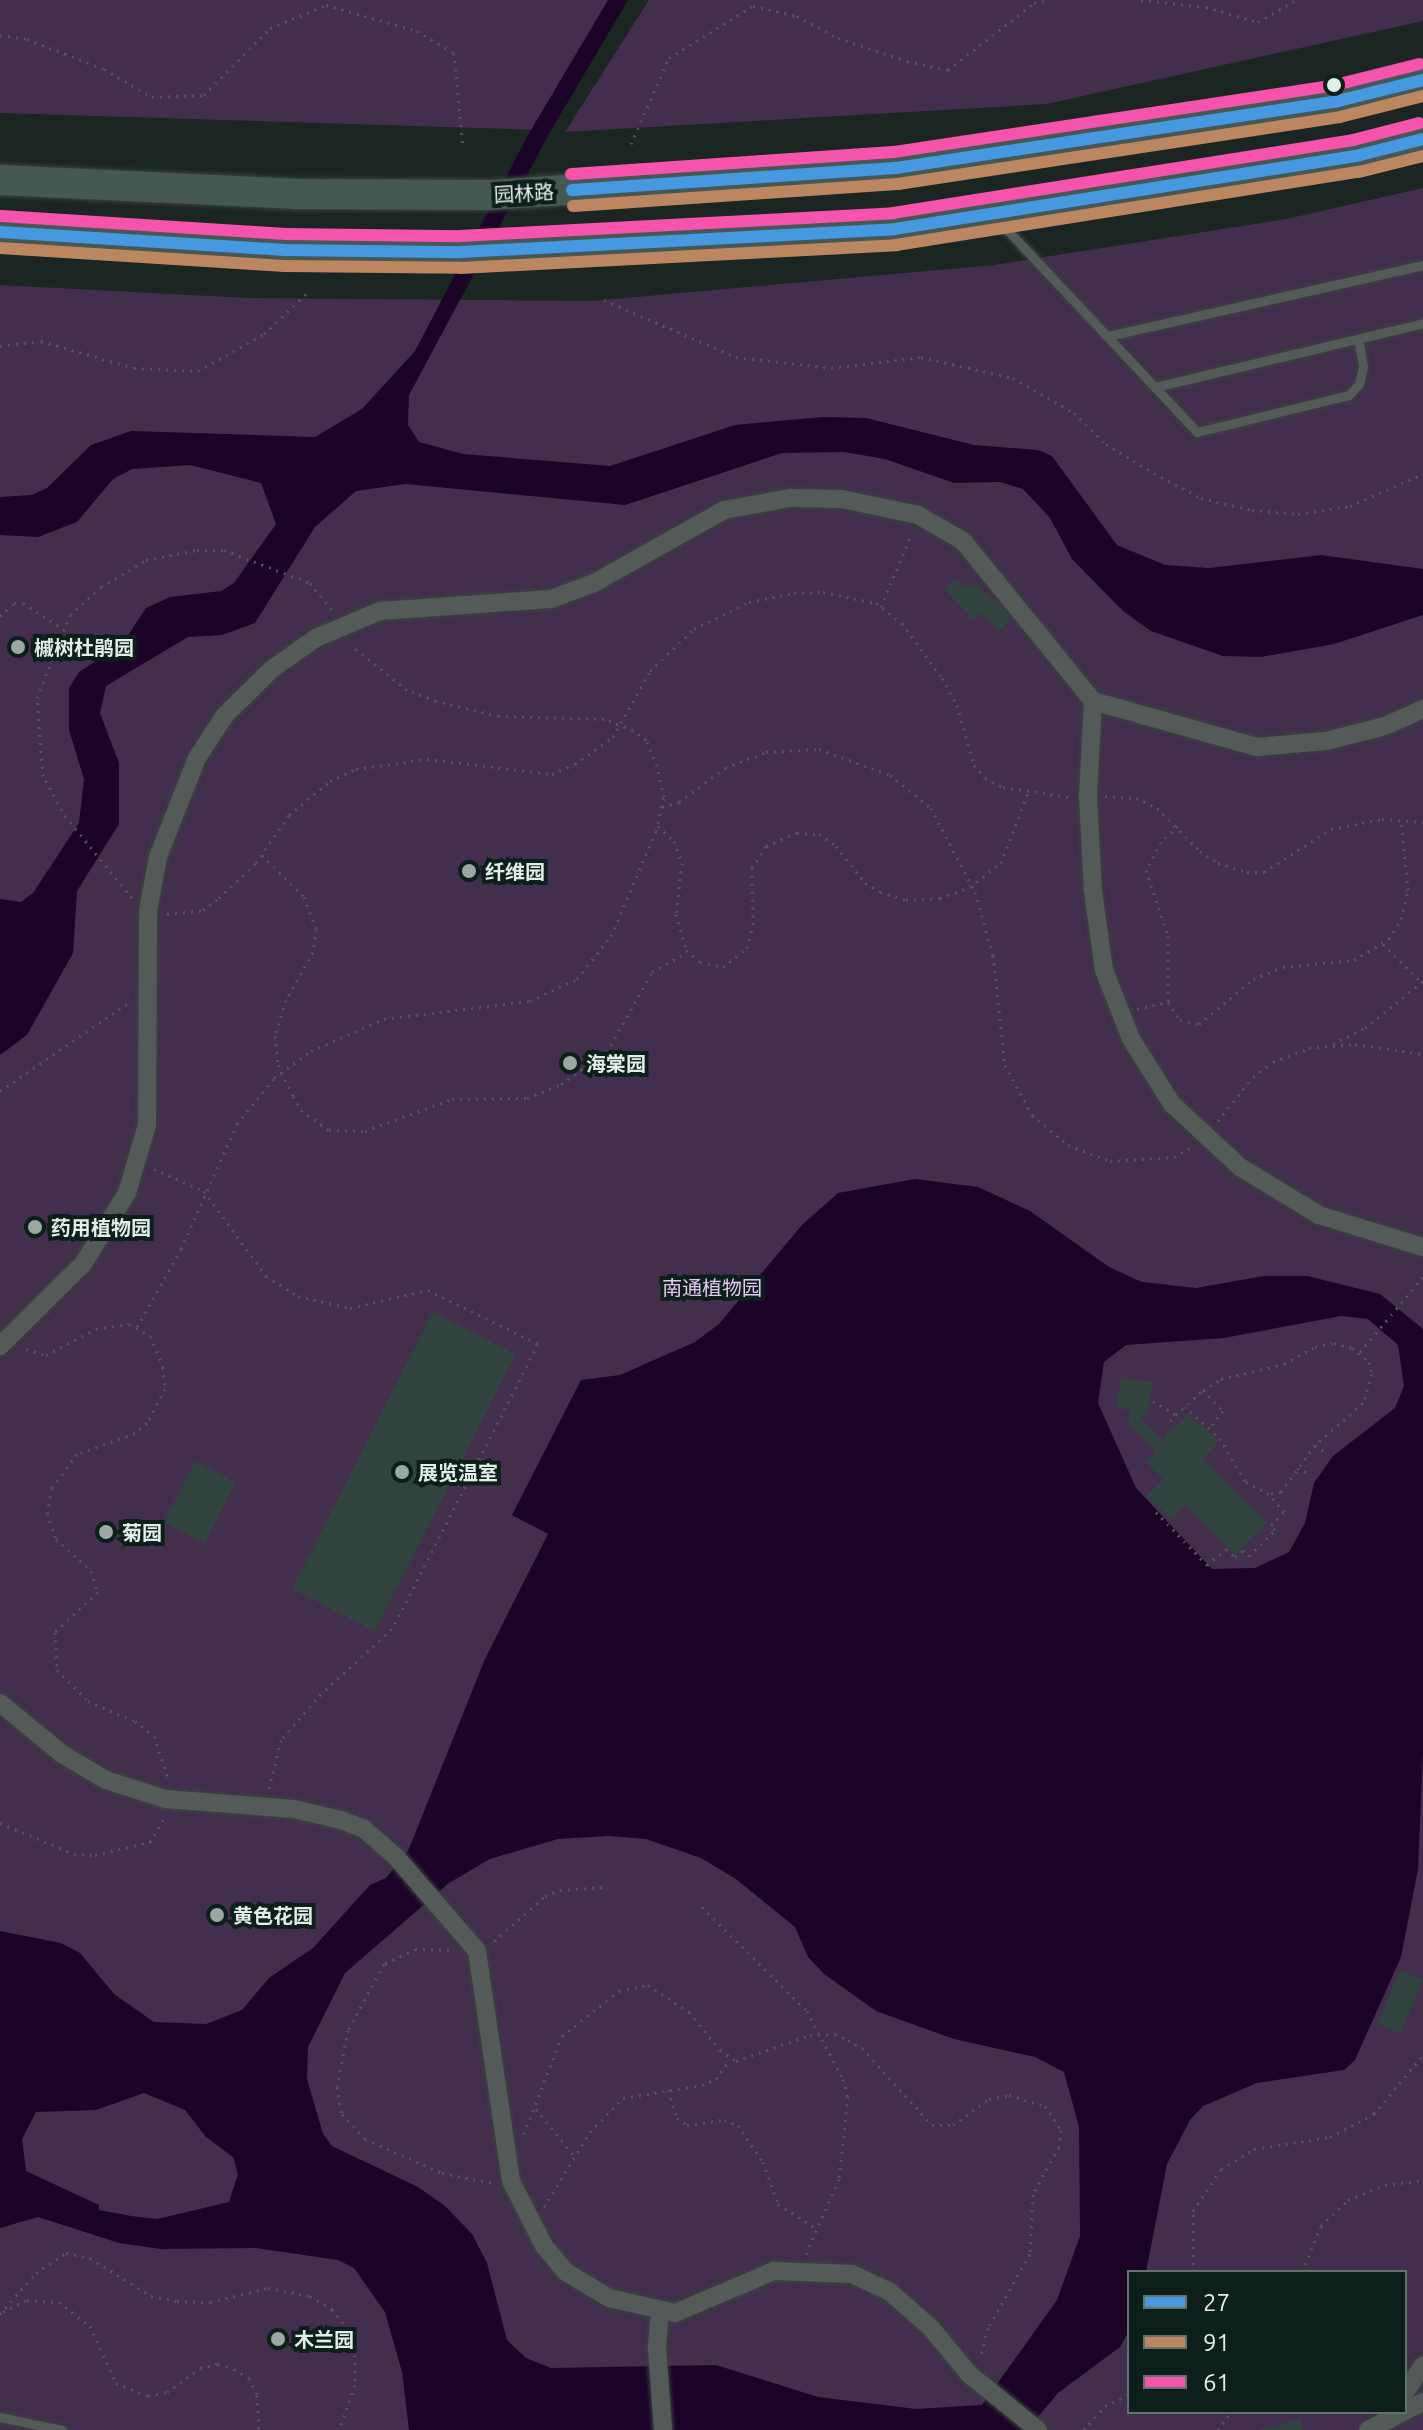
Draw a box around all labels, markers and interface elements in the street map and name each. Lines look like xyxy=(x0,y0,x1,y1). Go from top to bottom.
unlabelled marker xyxy=(1326,77,1342,93)
street label: 园林路 xyxy=(493,179,555,207)
place label: 槭树杜鹃园 xyxy=(34,635,134,659)
marker: 槭树杜鹃园 xyxy=(9,638,27,656)
place label: 纤维园 xyxy=(485,859,545,883)
marker: 纤维园 xyxy=(460,862,478,880)
place label: 海棠园 xyxy=(586,1051,646,1075)
marker: 海棠园 xyxy=(561,1054,579,1072)
place label: 药用植物园 xyxy=(51,1215,151,1239)
marker: 药用植物园 xyxy=(26,1218,44,1236)
park label: 南通植物园 xyxy=(662,1275,762,1299)
place label: 展览温室 xyxy=(418,1460,498,1484)
marker: 展览温室 xyxy=(393,1463,411,1481)
place label: 菊园 xyxy=(122,1520,162,1544)
marker: 菊园 xyxy=(97,1523,115,1541)
place label: 黄色花园 xyxy=(233,1903,313,1927)
marker: 黄色花园 xyxy=(208,1906,226,1924)
legend xyxy=(1127,2270,1407,2414)
text: 27 xyxy=(1203,2289,1230,2316)
place label: 木兰园 xyxy=(294,2327,354,2351)
text: 91 xyxy=(1203,2329,1230,2356)
marker: 木兰园 xyxy=(269,2330,287,2348)
text: 61 xyxy=(1203,2369,1230,2396)

